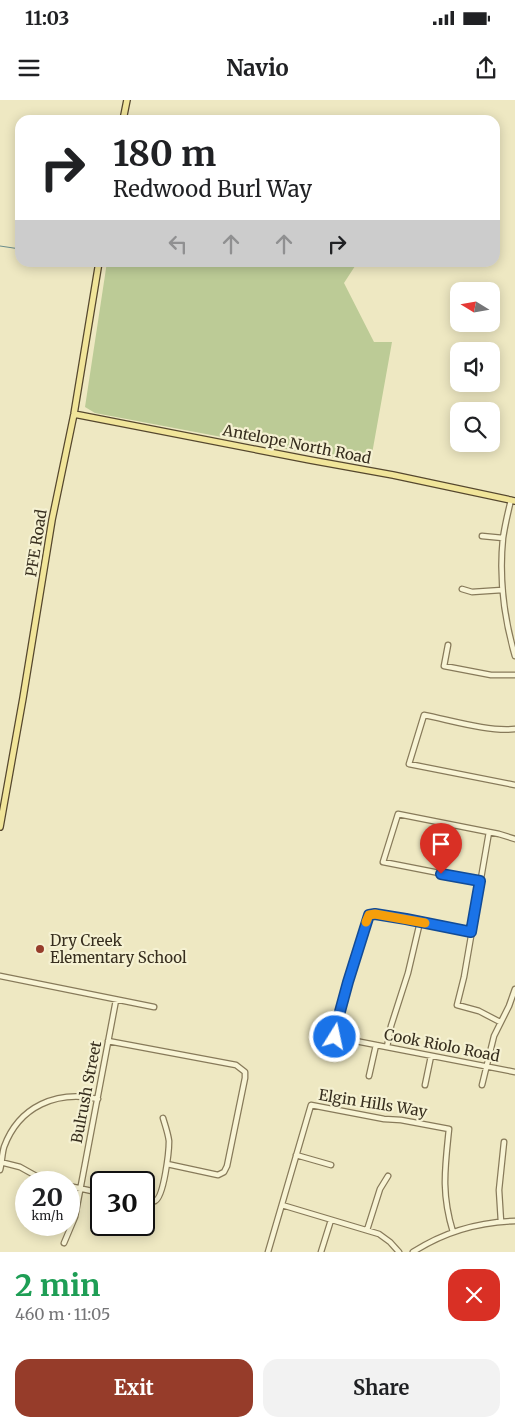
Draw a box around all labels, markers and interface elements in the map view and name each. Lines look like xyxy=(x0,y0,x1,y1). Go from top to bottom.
text: 11:03 xyxy=(25,6,69,30)
icon: menu xyxy=(15,54,43,82)
text: Navio xyxy=(226,54,289,82)
icon: share xyxy=(472,54,500,82)
text: 180 m xyxy=(113,132,216,176)
icon: right xyxy=(30,135,95,200)
text: Redwood Burl Way xyxy=(113,175,312,203)
icon: left xyxy=(164,230,192,258)
icon: ahead xyxy=(217,230,245,258)
icon: ahead xyxy=(270,230,298,258)
icon: right xyxy=(323,230,351,258)
north arrow xyxy=(450,282,500,332)
map controls xyxy=(450,282,500,452)
button: sound xyxy=(450,342,500,392)
button: search xyxy=(450,402,500,452)
street label: Antelope North Road xyxy=(220,420,373,468)
street label: PFE Road xyxy=(21,508,51,578)
pin xyxy=(420,823,462,874)
icon: arrive xyxy=(427,830,455,858)
place label: Dry Creek Elementary School xyxy=(50,931,187,967)
marker: Dry Creek Elementary School xyxy=(34,943,46,955)
position arrow xyxy=(308,1010,360,1062)
street label: Cook Riolo Road xyxy=(382,1024,502,1066)
street label: Bulrush Street xyxy=(67,1039,105,1145)
street label: Elgin Hills Way xyxy=(317,1085,429,1121)
speed limit sign: 30 xyxy=(90,1171,155,1236)
text: 20 xyxy=(32,1181,63,1213)
text: km/h xyxy=(32,1208,63,1223)
text: 2 min xyxy=(15,1266,100,1304)
button: close xyxy=(448,1269,500,1321)
text: 460 m · 11:05 xyxy=(15,1304,110,1324)
button: Exit xyxy=(15,1359,253,1417)
button: Share xyxy=(263,1359,500,1417)

